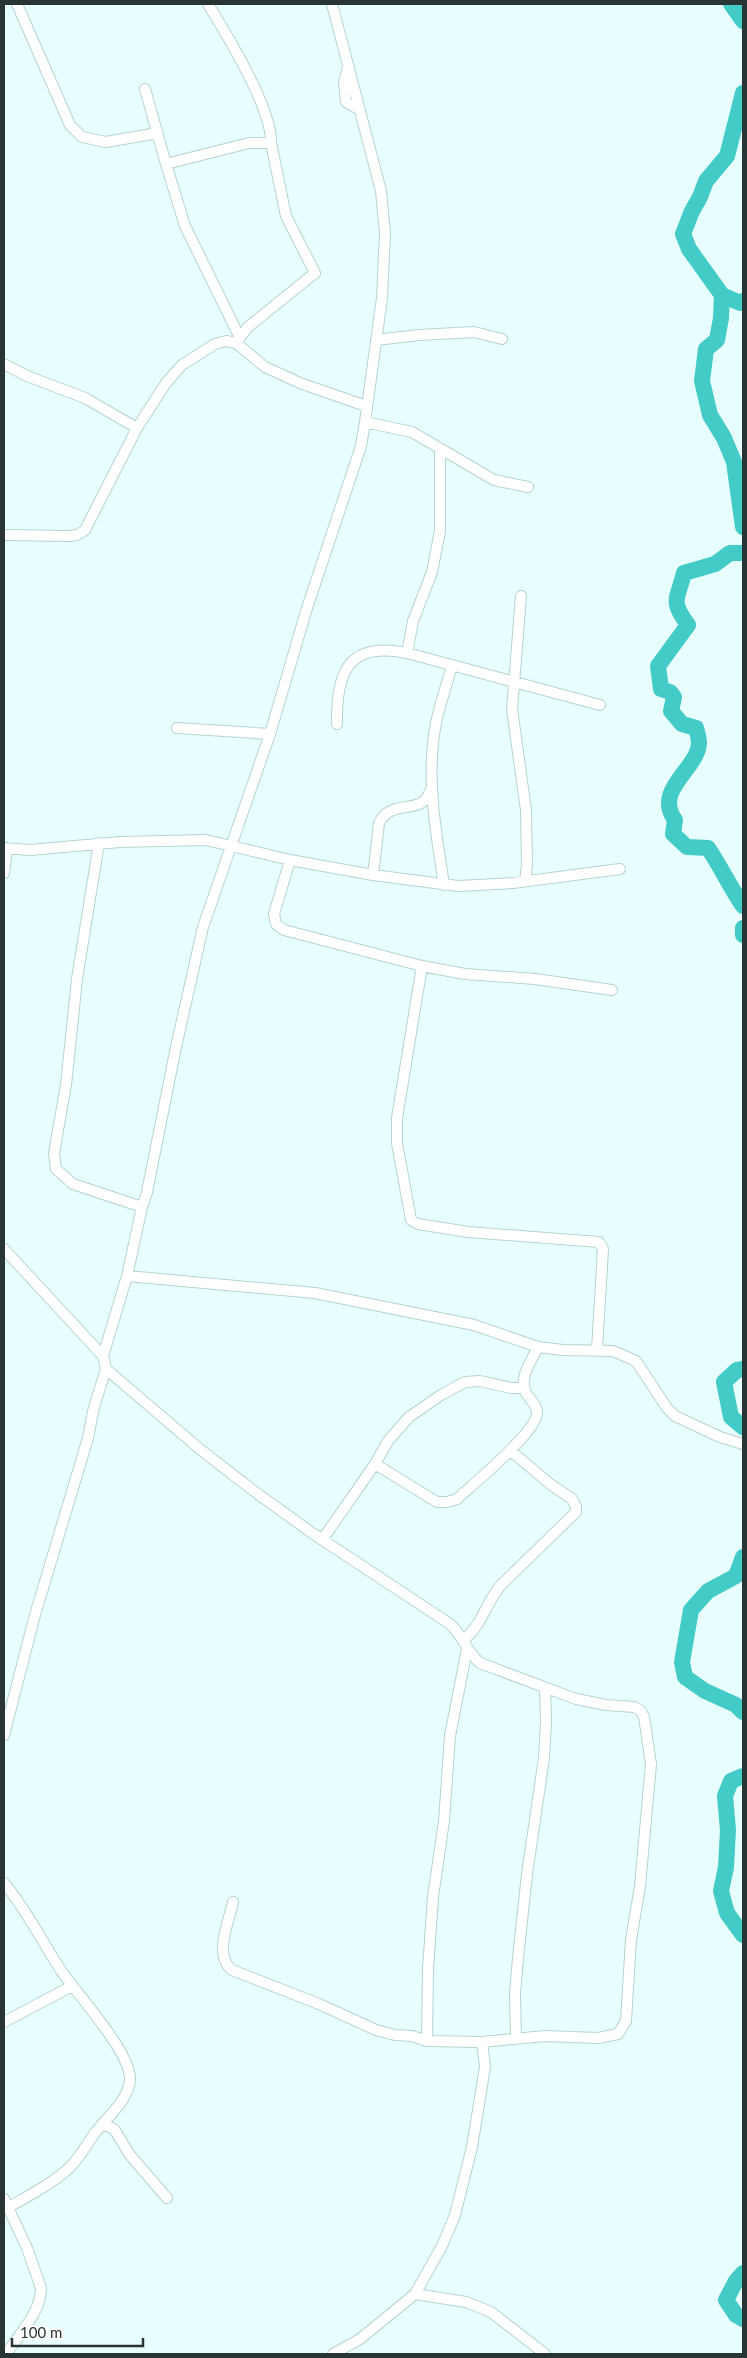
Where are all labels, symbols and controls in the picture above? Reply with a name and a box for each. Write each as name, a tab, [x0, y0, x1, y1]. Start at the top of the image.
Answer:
scale bar	[12, 2316, 144, 2348]
text: 100 m	[20, 2323, 62, 2341]

